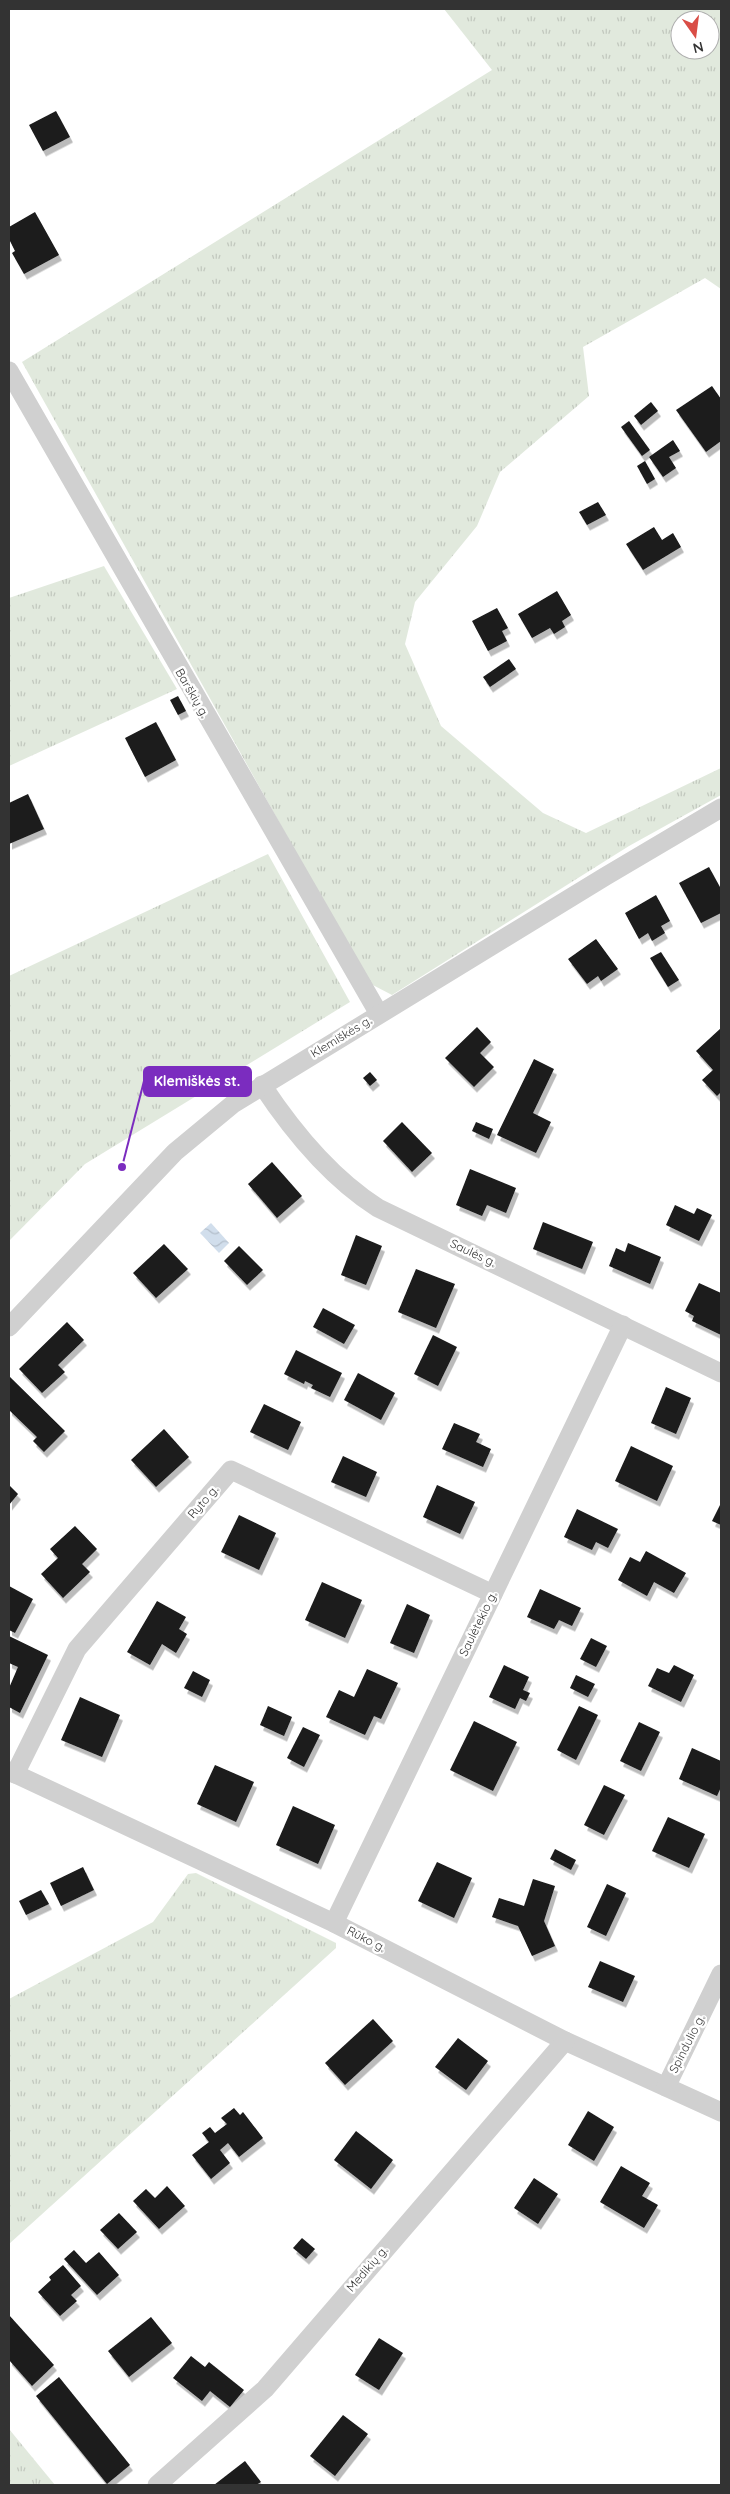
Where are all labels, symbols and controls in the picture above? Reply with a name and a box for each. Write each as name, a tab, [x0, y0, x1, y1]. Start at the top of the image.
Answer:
north arrow	[670, 10, 720, 60]
text: N	[691, 38, 705, 58]
street label: Barškių g.	[172, 666, 212, 720]
street label: Klemiškės g.	[308, 1013, 374, 1061]
callout: Klemiškės st.	[144, 1067, 251, 1096]
text: Klemiškės st.	[154, 1072, 240, 1090]
street label: Saulės g.	[448, 1235, 498, 1270]
street label: Ryto g.	[184, 1482, 221, 1521]
street label: Saulėtekio g.	[455, 1589, 500, 1659]
street label: Rūko g.	[345, 1923, 388, 1955]
street label: Spindulio g.	[665, 2012, 708, 2075]
street label: Medikių g.	[343, 2243, 390, 2294]

